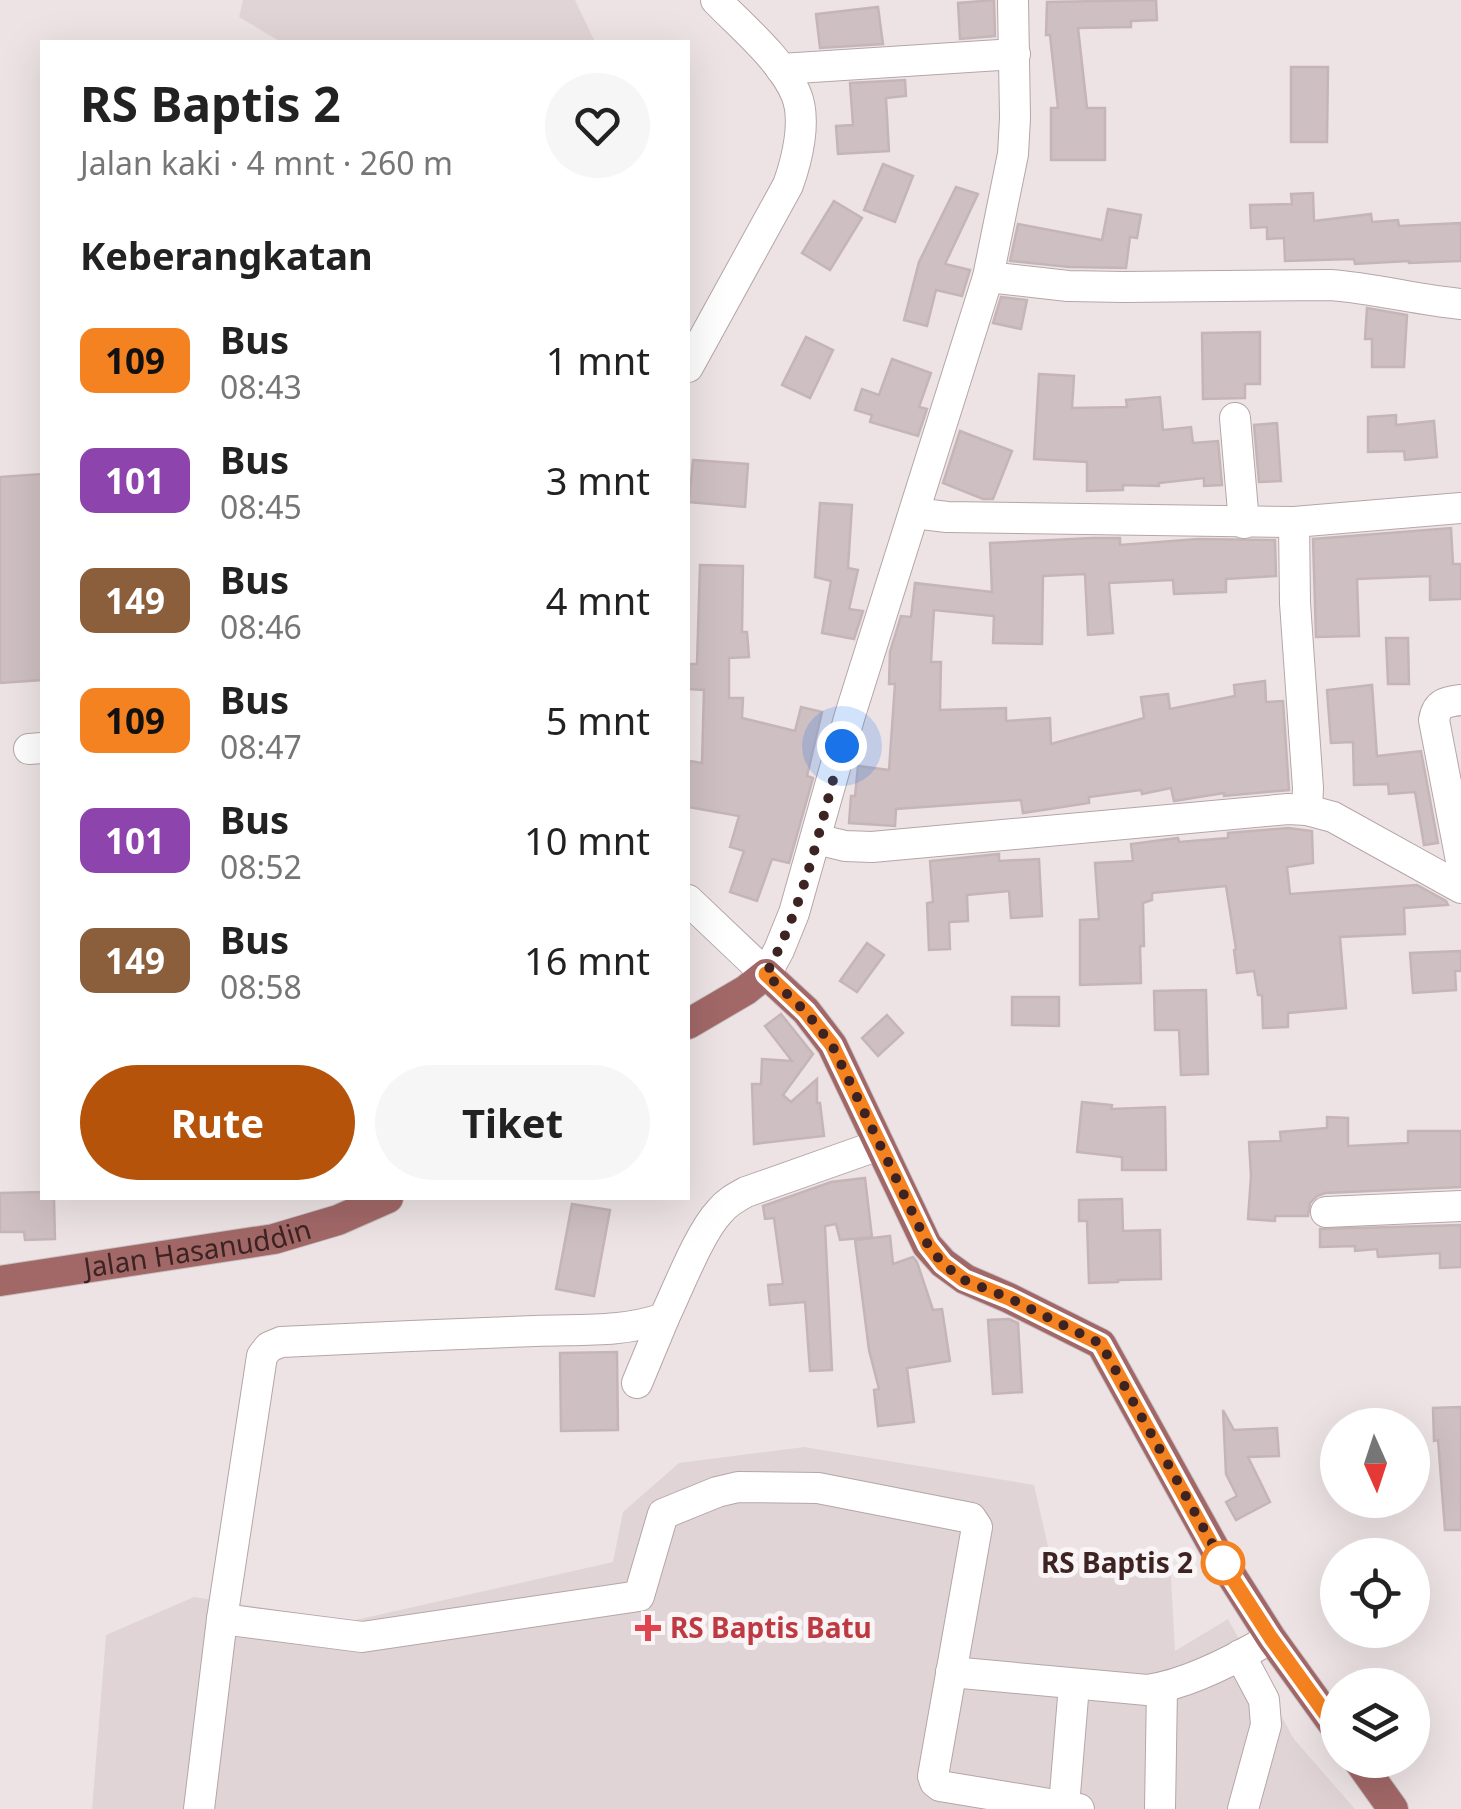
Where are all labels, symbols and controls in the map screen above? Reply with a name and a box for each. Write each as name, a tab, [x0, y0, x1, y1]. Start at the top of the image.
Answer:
text: RS Baptis 2	[80, 71, 341, 136]
button: heart	[545, 73, 650, 178]
text: Jalan kaki · 4 mnt · 260 m	[80, 141, 453, 184]
text: Keberangkatan	[80, 229, 373, 281]
text: Bus	[220, 313, 289, 365]
text: 1 mnt	[546, 334, 650, 386]
text: 109	[105, 337, 165, 384]
text: 08:43	[220, 365, 302, 408]
text: Bus	[220, 433, 289, 485]
text: 3 mnt	[546, 454, 650, 506]
text: 101	[105, 457, 165, 504]
text: 08:45	[220, 485, 302, 528]
text: Bus	[220, 553, 289, 605]
text: 4 mnt	[546, 574, 650, 626]
text: 149	[105, 577, 165, 624]
text: 08:46	[220, 605, 302, 648]
text: Bus	[220, 673, 289, 725]
text: 5 mnt	[546, 694, 650, 746]
text: 109	[105, 697, 165, 744]
your location	[817, 721, 867, 771]
text: 08:47	[220, 725, 302, 768]
text: Bus	[220, 793, 289, 845]
text: 10 mnt	[524, 814, 650, 866]
text: 101	[105, 817, 165, 864]
text: 08:52	[220, 845, 302, 888]
text: Bus	[220, 913, 289, 965]
text: 16 mnt	[524, 934, 650, 986]
text: 149	[105, 937, 165, 984]
text: 08:58	[220, 965, 302, 1008]
button: Rute	[80, 1065, 355, 1180]
button: Tiket	[375, 1065, 650, 1180]
street label: Jalan Hasanuddin	[78, 1209, 315, 1286]
north arrow	[1320, 1408, 1430, 1518]
map controls	[1320, 1408, 1430, 1778]
button: locate	[1320, 1538, 1430, 1648]
marker: RS Baptis 2	[1202, 1542, 1244, 1584]
place label: RS Baptis 2	[1041, 1543, 1193, 1581]
place label: RS Baptis Batu	[670, 1608, 872, 1646]
marker: RS Baptis Batu	[635, 1615, 661, 1641]
button: layers	[1320, 1668, 1430, 1778]

